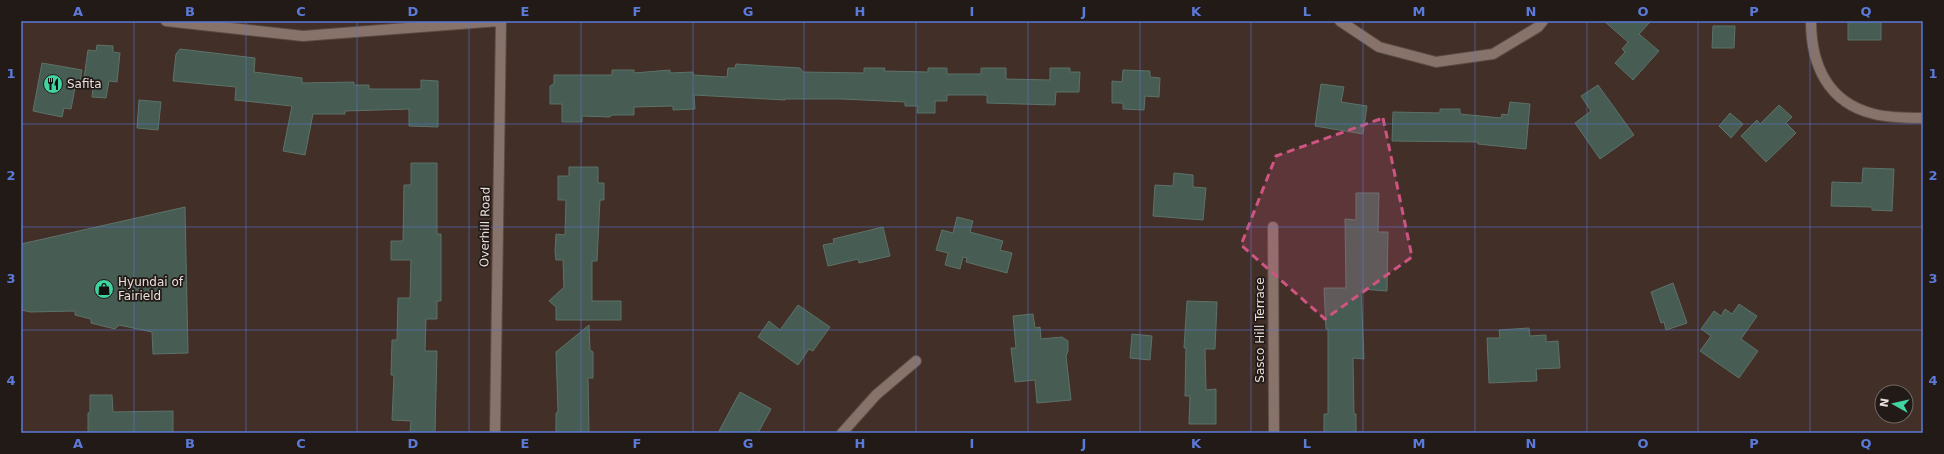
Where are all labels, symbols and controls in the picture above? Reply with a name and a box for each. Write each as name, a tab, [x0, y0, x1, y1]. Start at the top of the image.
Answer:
text: A	[73, 4, 83, 19]
text: B	[185, 4, 195, 19]
text: C	[296, 4, 306, 19]
text: D	[408, 4, 419, 19]
text: E	[521, 4, 529, 19]
text: F	[633, 4, 641, 19]
text: G	[743, 4, 753, 19]
text: H	[855, 4, 865, 19]
text: I	[970, 4, 974, 19]
text: J	[1081, 4, 1086, 19]
text: K	[1191, 4, 1202, 19]
text: L	[1303, 4, 1311, 19]
text: M	[1413, 4, 1425, 19]
text: N	[1526, 4, 1536, 19]
text: O	[1637, 4, 1649, 19]
text: P	[1749, 4, 1759, 19]
text: Q	[1860, 4, 1872, 19]
text: 1	[6, 66, 16, 81]
text: 1	[1928, 66, 1938, 81]
restaurant icon: Safita	[42, 73, 64, 95]
place label: Safita	[67, 77, 102, 91]
text: 2	[6, 168, 16, 183]
text: 2	[1928, 168, 1938, 183]
street label: Overhill Road	[477, 187, 493, 267]
text: 3	[6, 271, 16, 286]
text: 3	[1928, 271, 1938, 286]
place label: Hyundai of Fairield	[118, 275, 184, 303]
street label: Sasco Hill Terrace	[1253, 277, 1267, 383]
shop icon: Hyundai of Fairield	[93, 278, 115, 300]
text: 4	[6, 373, 16, 388]
text: 4	[1928, 373, 1938, 388]
north arrow	[1874, 384, 1914, 424]
text: N	[1878, 397, 1892, 408]
text: A	[73, 436, 83, 451]
text: B	[185, 436, 195, 451]
text: C	[296, 436, 306, 451]
text: D	[408, 436, 419, 451]
text: E	[521, 436, 529, 451]
text: F	[633, 436, 641, 451]
text: G	[743, 436, 753, 451]
text: H	[855, 436, 865, 451]
text: I	[970, 436, 974, 451]
text: J	[1081, 436, 1086, 451]
text: K	[1191, 436, 1202, 451]
text: L	[1303, 436, 1311, 451]
text: M	[1413, 436, 1425, 451]
text: N	[1526, 436, 1536, 451]
text: O	[1637, 436, 1649, 451]
text: P	[1749, 436, 1759, 451]
text: Q	[1860, 436, 1872, 451]

